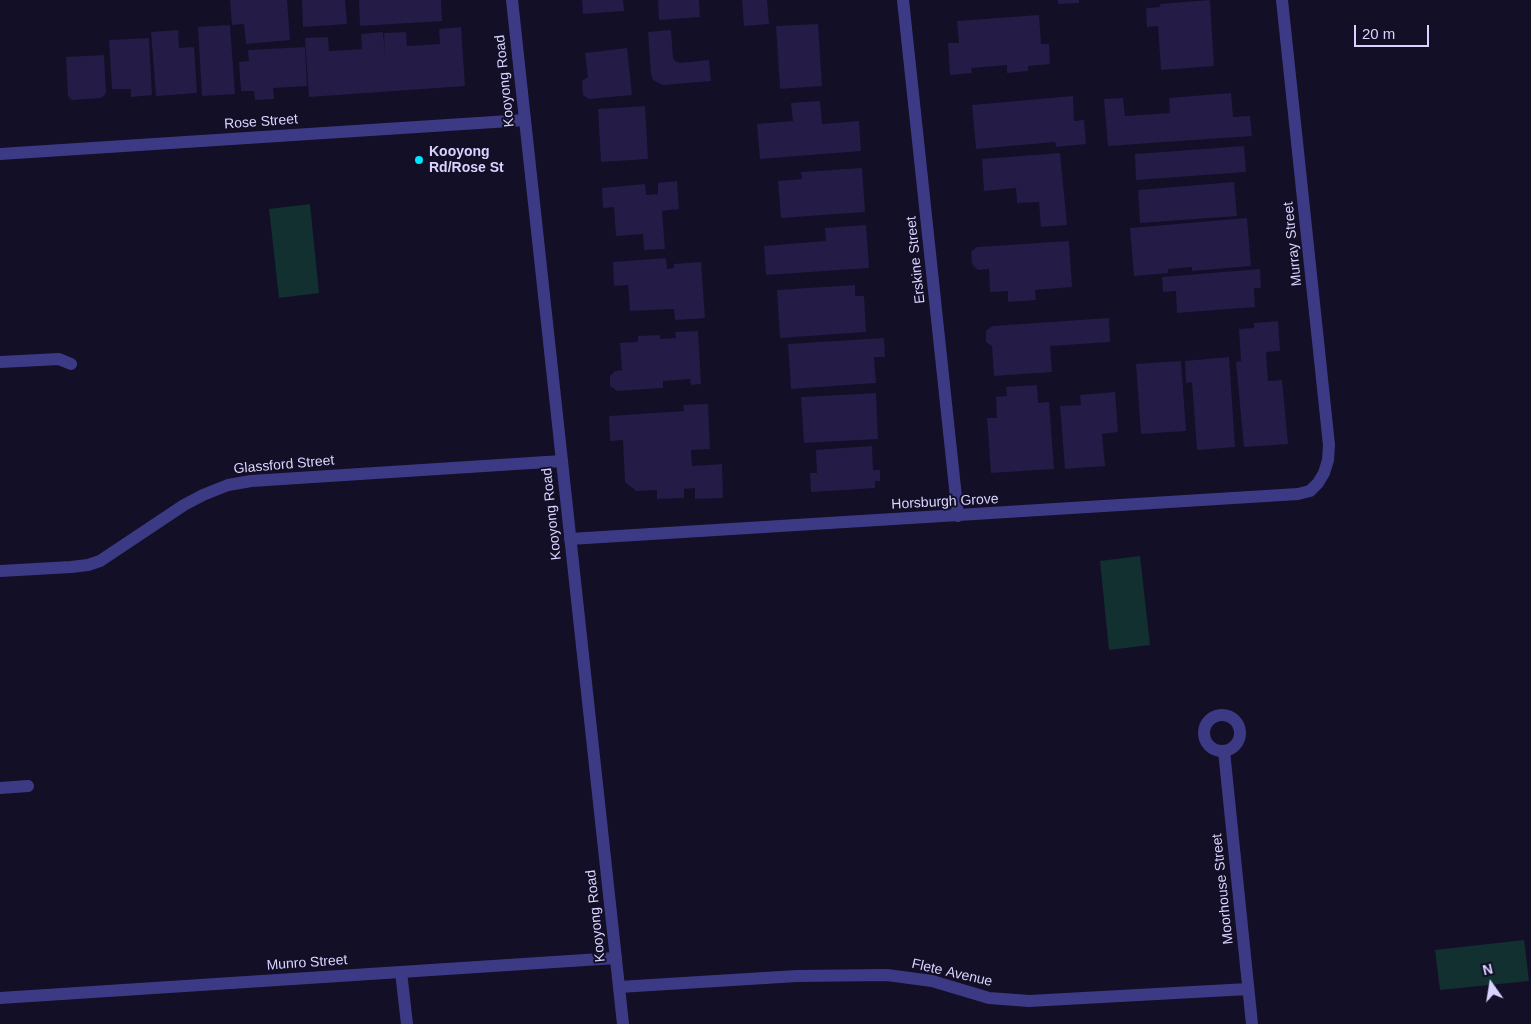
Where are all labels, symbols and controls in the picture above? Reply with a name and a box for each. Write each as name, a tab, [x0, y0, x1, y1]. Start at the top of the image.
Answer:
scale bar	[1356, 15, 1431, 47]
text: 20 m	[1362, 25, 1395, 42]
street label: Kooyong Road	[492, 34, 518, 128]
street label: Rose Street	[224, 111, 298, 133]
place label: Kooyong Rd/Rose St	[429, 144, 504, 176]
marker: Kooyong Rd/Rose St	[413, 154, 425, 166]
street label: Murray Street	[1280, 201, 1306, 287]
street label: Erskine Street	[903, 215, 929, 305]
street label: Glassford Street	[233, 452, 335, 478]
street label: Kooyong Road	[539, 467, 565, 561]
street label: Horsburgh Grove	[891, 491, 999, 513]
street label: Moorhouse Street	[1209, 833, 1237, 945]
street label: Kooyong Road	[583, 869, 609, 963]
street label: Munro Street	[266, 952, 348, 974]
street label: Flete Avenue	[910, 956, 994, 990]
north arrow	[1466, 959, 1516, 1009]
text: N	[1481, 960, 1494, 978]

